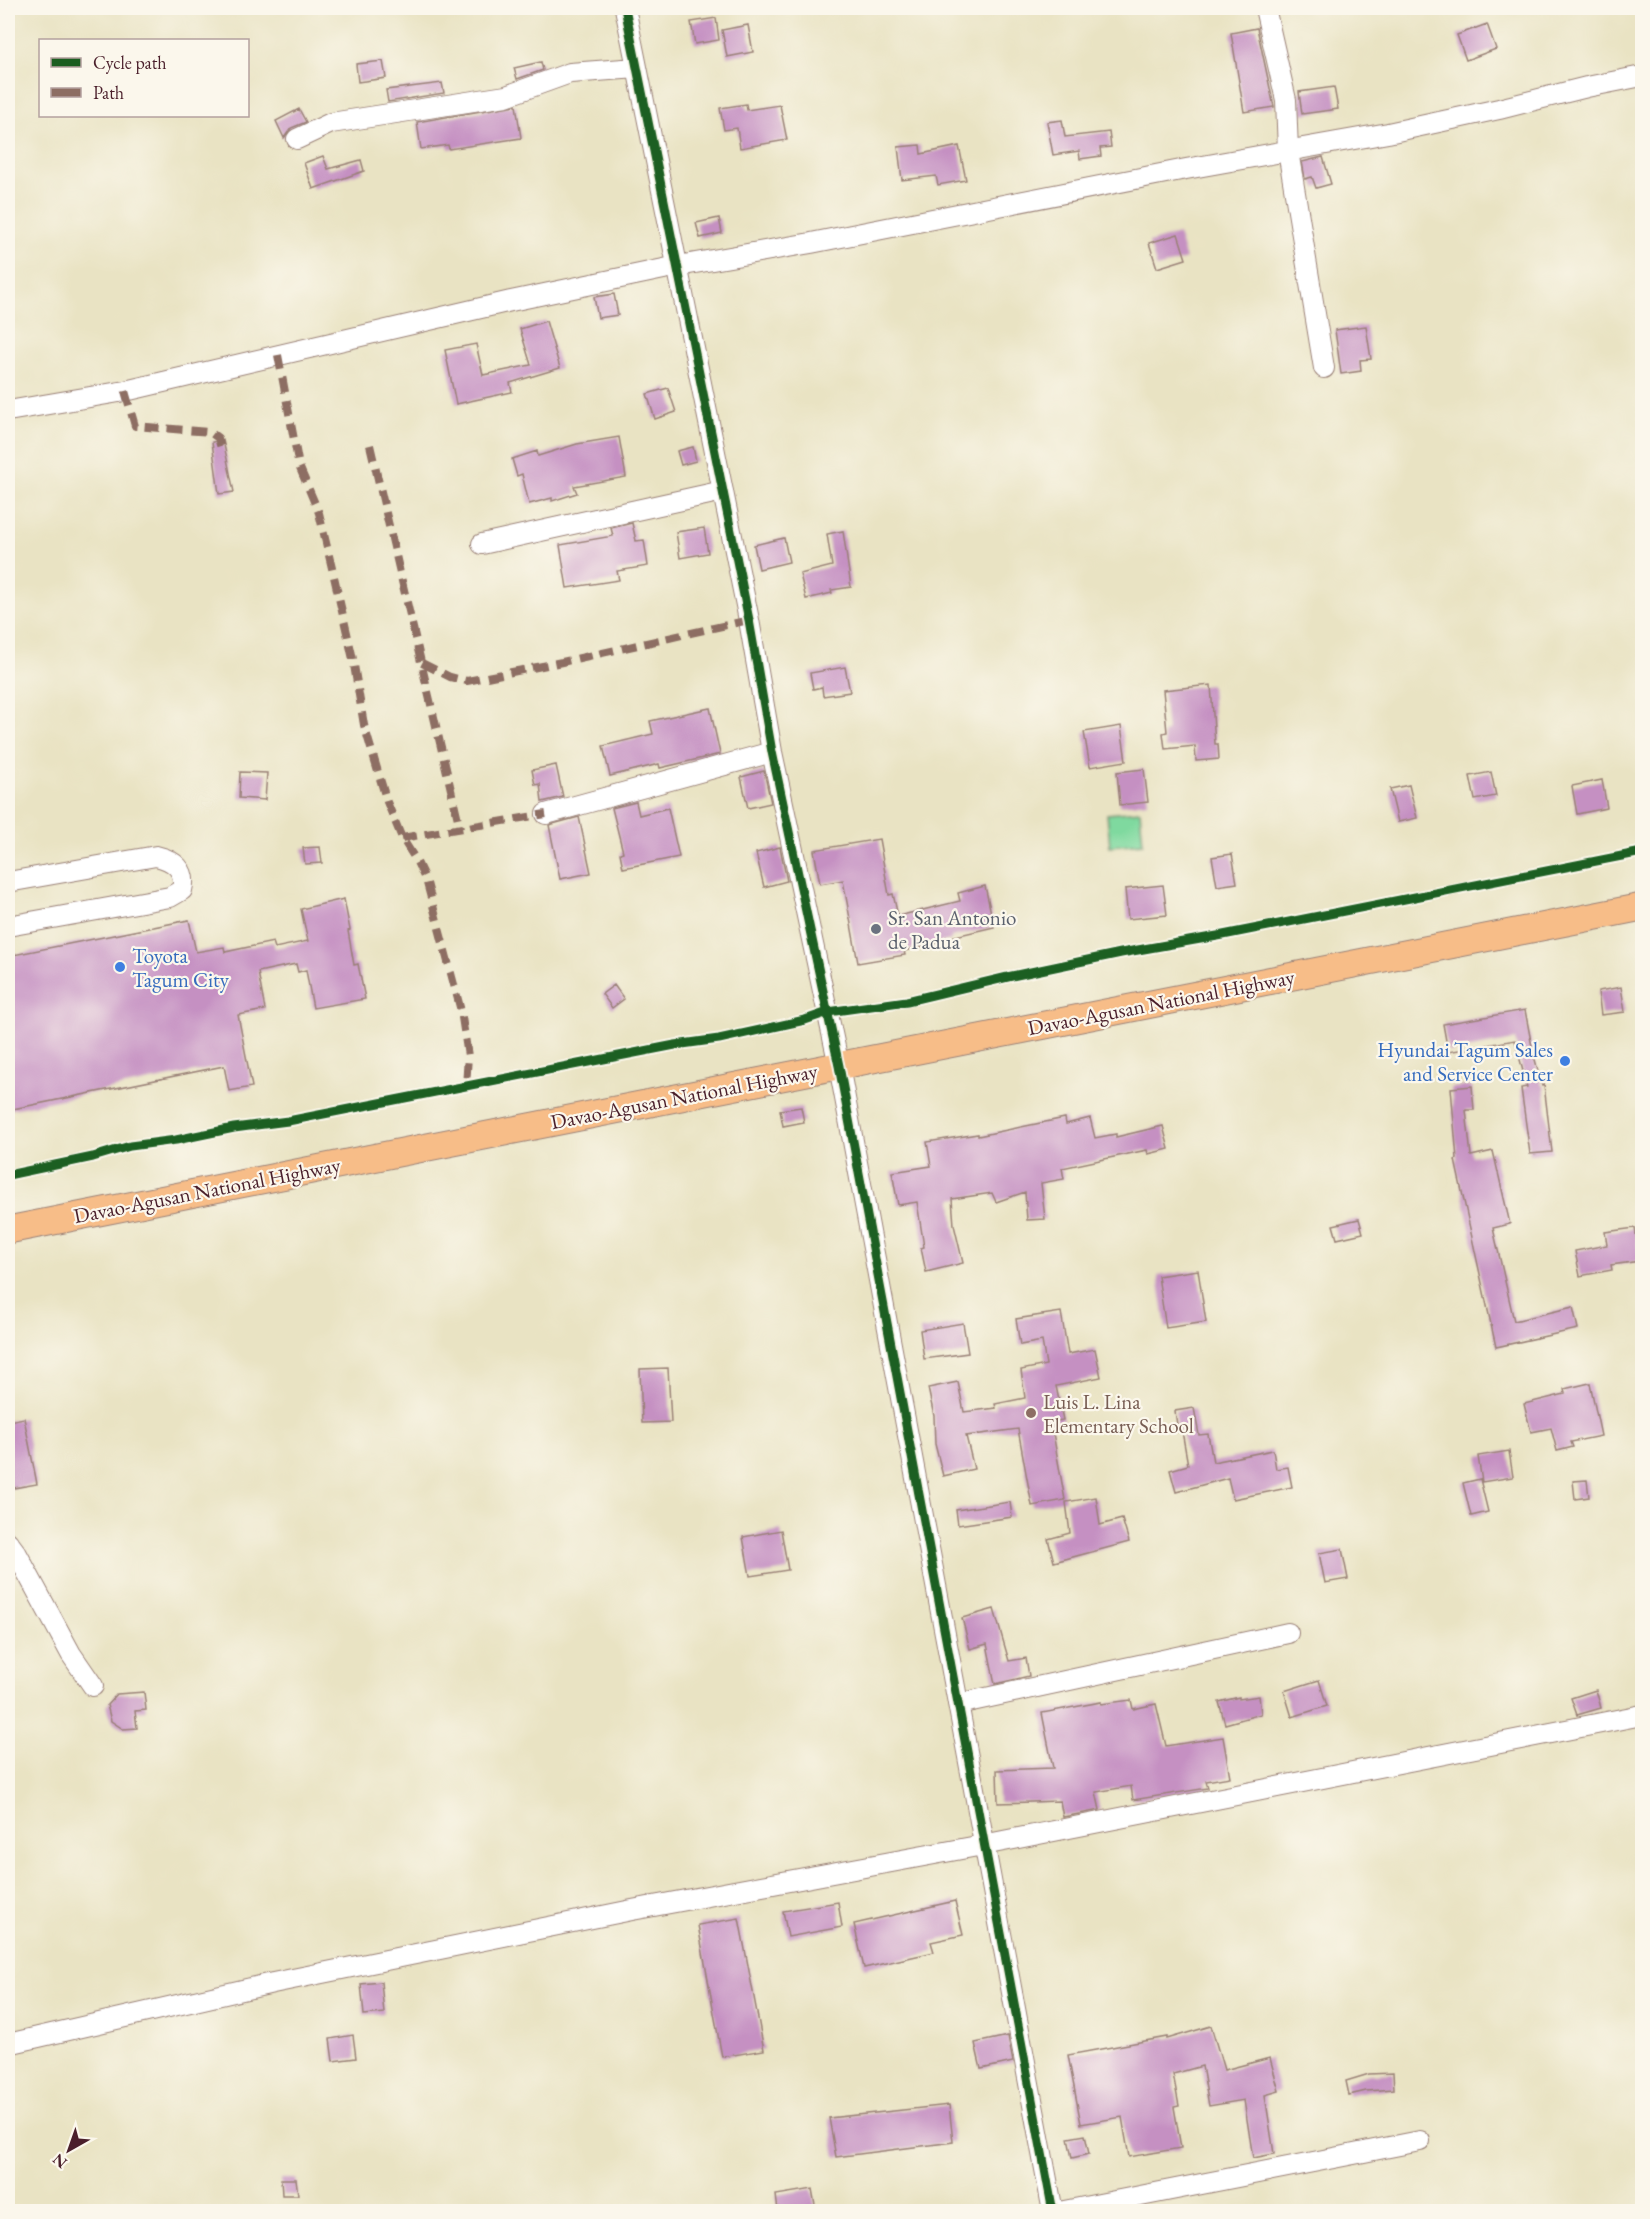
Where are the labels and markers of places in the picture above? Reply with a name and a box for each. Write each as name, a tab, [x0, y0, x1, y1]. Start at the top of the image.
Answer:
place label: Sr. San Antonio de Padua	[888, 904, 1016, 955]
marker: Sr. San Antonio de Padua	[869, 922, 883, 936]
place label: Toyota Tagum City	[132, 942, 230, 993]
marker: Toyota Tagum City	[113, 960, 127, 974]
place label: Hyundai Tagum Sales and Service Center	[1377, 1036, 1553, 1087]
marker: Hyundai Tagum Sales and Service Center	[1558, 1054, 1572, 1068]
place label: Luis L. Lina Elementary School	[1043, 1388, 1194, 1439]
marker: Luis L. Lina Elementary School	[1024, 1406, 1038, 1420]

